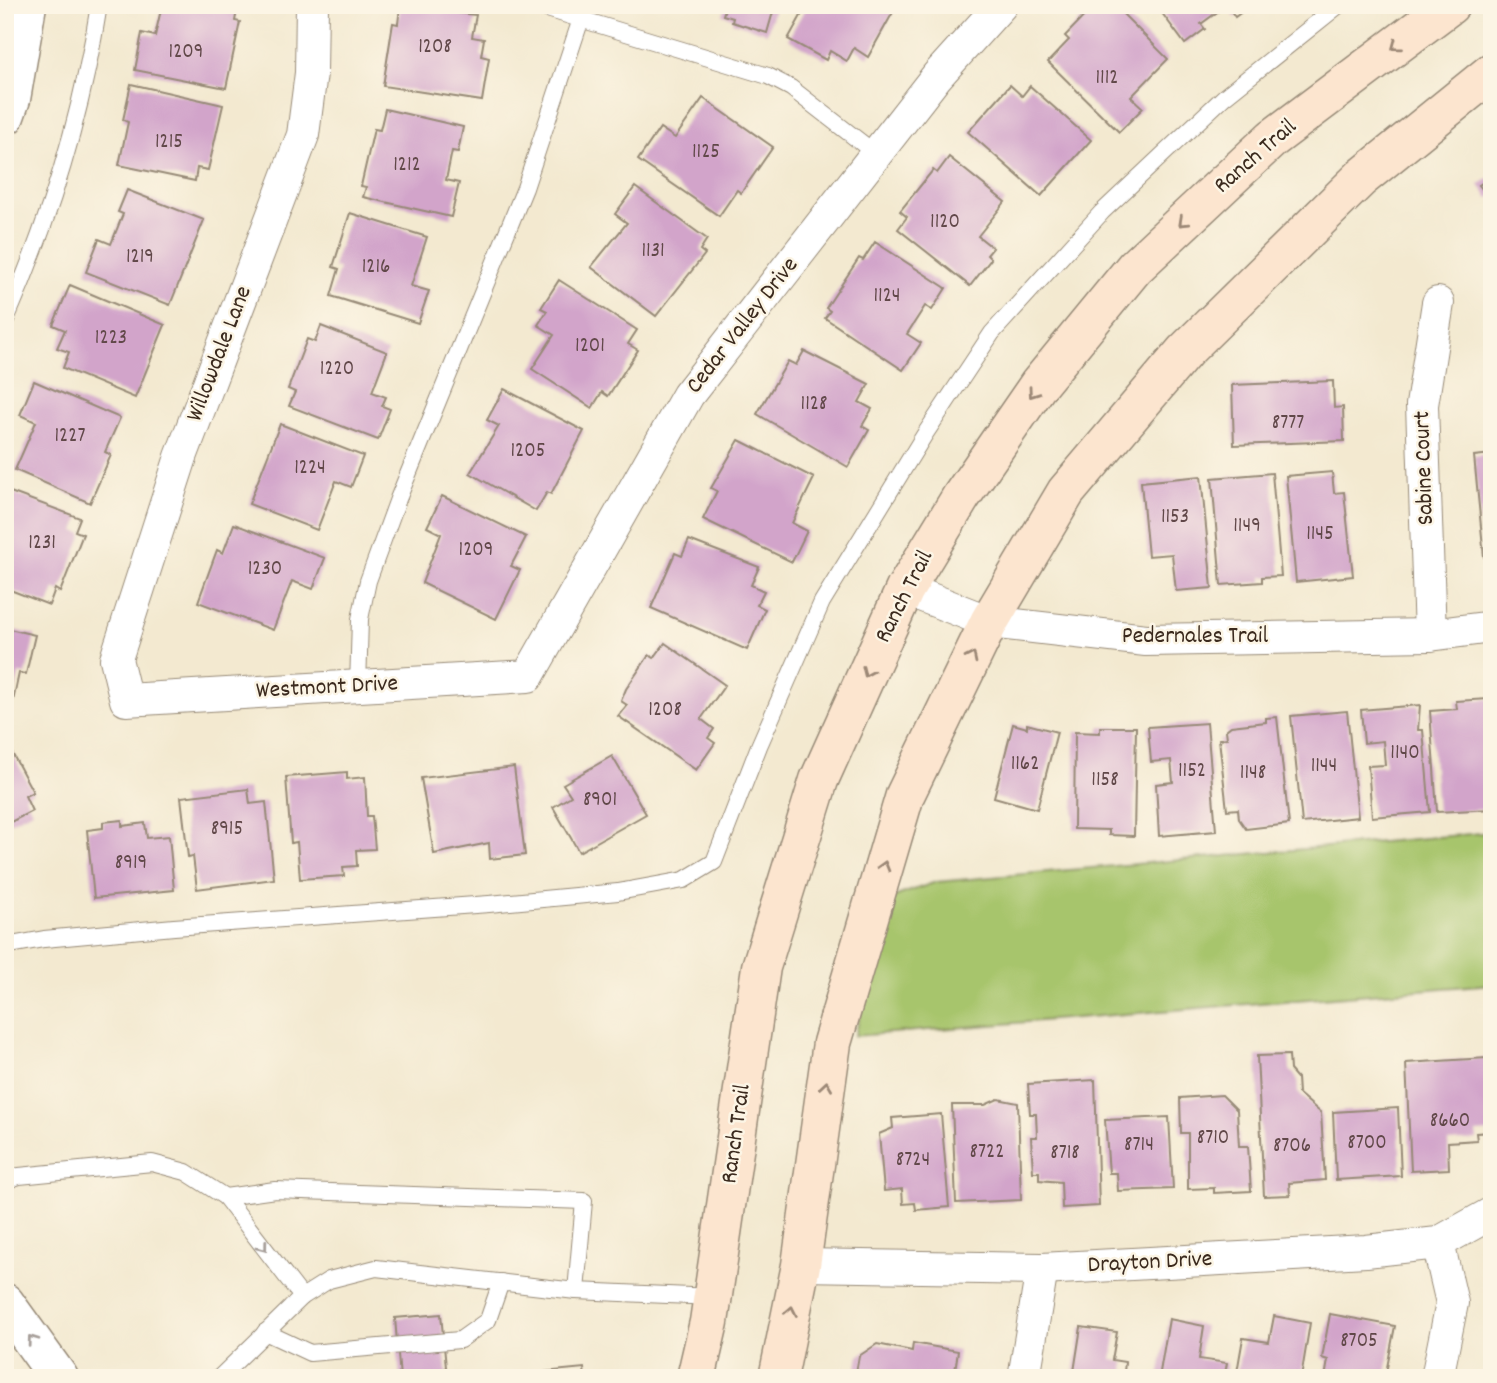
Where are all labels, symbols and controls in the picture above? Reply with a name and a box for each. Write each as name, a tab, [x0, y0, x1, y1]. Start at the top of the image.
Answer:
house number: 1208	[418, 33, 452, 63]
house number: 1209	[169, 38, 203, 68]
one-way arrow	[1391, 38, 1403, 51]
house number: 1112	[1096, 64, 1118, 94]
street label: Ranch Trail	[1207, 111, 1305, 203]
house number: 1215	[155, 128, 183, 158]
house number: 1125	[692, 138, 720, 168]
house number: 1212	[393, 151, 421, 181]
house number: 1120	[930, 208, 960, 238]
one-way arrow	[1178, 214, 1191, 227]
house number: 1131	[641, 237, 665, 267]
house number: 1219	[126, 243, 154, 273]
street label: Cedar Valley Drive	[679, 250, 807, 402]
house number: 1216	[362, 253, 390, 283]
street label: Willowdale Lane	[179, 281, 261, 427]
house number: 1124	[873, 282, 901, 312]
house number: 1223	[95, 324, 127, 354]
house number: 1201	[575, 332, 605, 362]
house number: 1220	[320, 355, 354, 385]
one-way arrow	[1029, 385, 1041, 398]
house number: 1128	[801, 390, 827, 420]
house number: 8777	[1272, 409, 1304, 439]
street label: Sabine Court	[1406, 410, 1444, 526]
house number: 1227	[55, 422, 86, 452]
house number: 1205	[511, 437, 545, 467]
house number: 1224	[294, 454, 326, 484]
house number: 1153	[1161, 503, 1189, 533]
house number: 1149	[1233, 512, 1261, 542]
house number: 1145	[1306, 520, 1334, 550]
house number: 1231	[28, 529, 56, 559]
house number: 1209	[459, 536, 493, 566]
street label: Ranch Trail	[867, 544, 943, 649]
house number: 1230	[248, 555, 282, 585]
street label: Pedernales Trail	[1122, 620, 1268, 654]
one-way arrow	[963, 652, 977, 664]
one-way arrow	[861, 665, 875, 677]
street label: Westmont Drive	[255, 667, 399, 709]
house number: 1208	[648, 696, 682, 726]
house number: 1140	[1390, 739, 1420, 769]
house number: 1162	[1011, 750, 1039, 780]
house number: 1144	[1311, 752, 1337, 782]
house number: 1152	[1178, 757, 1206, 787]
house number: 1148	[1240, 759, 1266, 789]
house number: 1158	[1091, 766, 1119, 796]
house number: 8901	[583, 786, 617, 816]
house number: 8915	[211, 815, 243, 845]
house number: 8919	[115, 849, 147, 879]
one-way arrow	[875, 861, 890, 873]
one-way arrow	[818, 1080, 833, 1092]
street label: Ranch Trail	[713, 1082, 761, 1186]
house number: 8660	[1430, 1107, 1470, 1137]
house number: 8710	[1197, 1124, 1229, 1154]
house number: 8700	[1347, 1129, 1387, 1159]
house number: 8714	[1124, 1131, 1154, 1161]
house number: 8706	[1273, 1132, 1311, 1162]
house number: 8722	[970, 1138, 1004, 1168]
house number: 8718	[1050, 1139, 1080, 1169]
house number: 8724	[896, 1146, 930, 1176]
one-way arrow	[255, 1239, 268, 1252]
street label: Drayton Drive	[1087, 1243, 1213, 1283]
one-way arrow	[783, 1305, 798, 1317]
house number: 8705	[1340, 1327, 1378, 1357]
one-way arrow	[28, 1335, 41, 1348]

